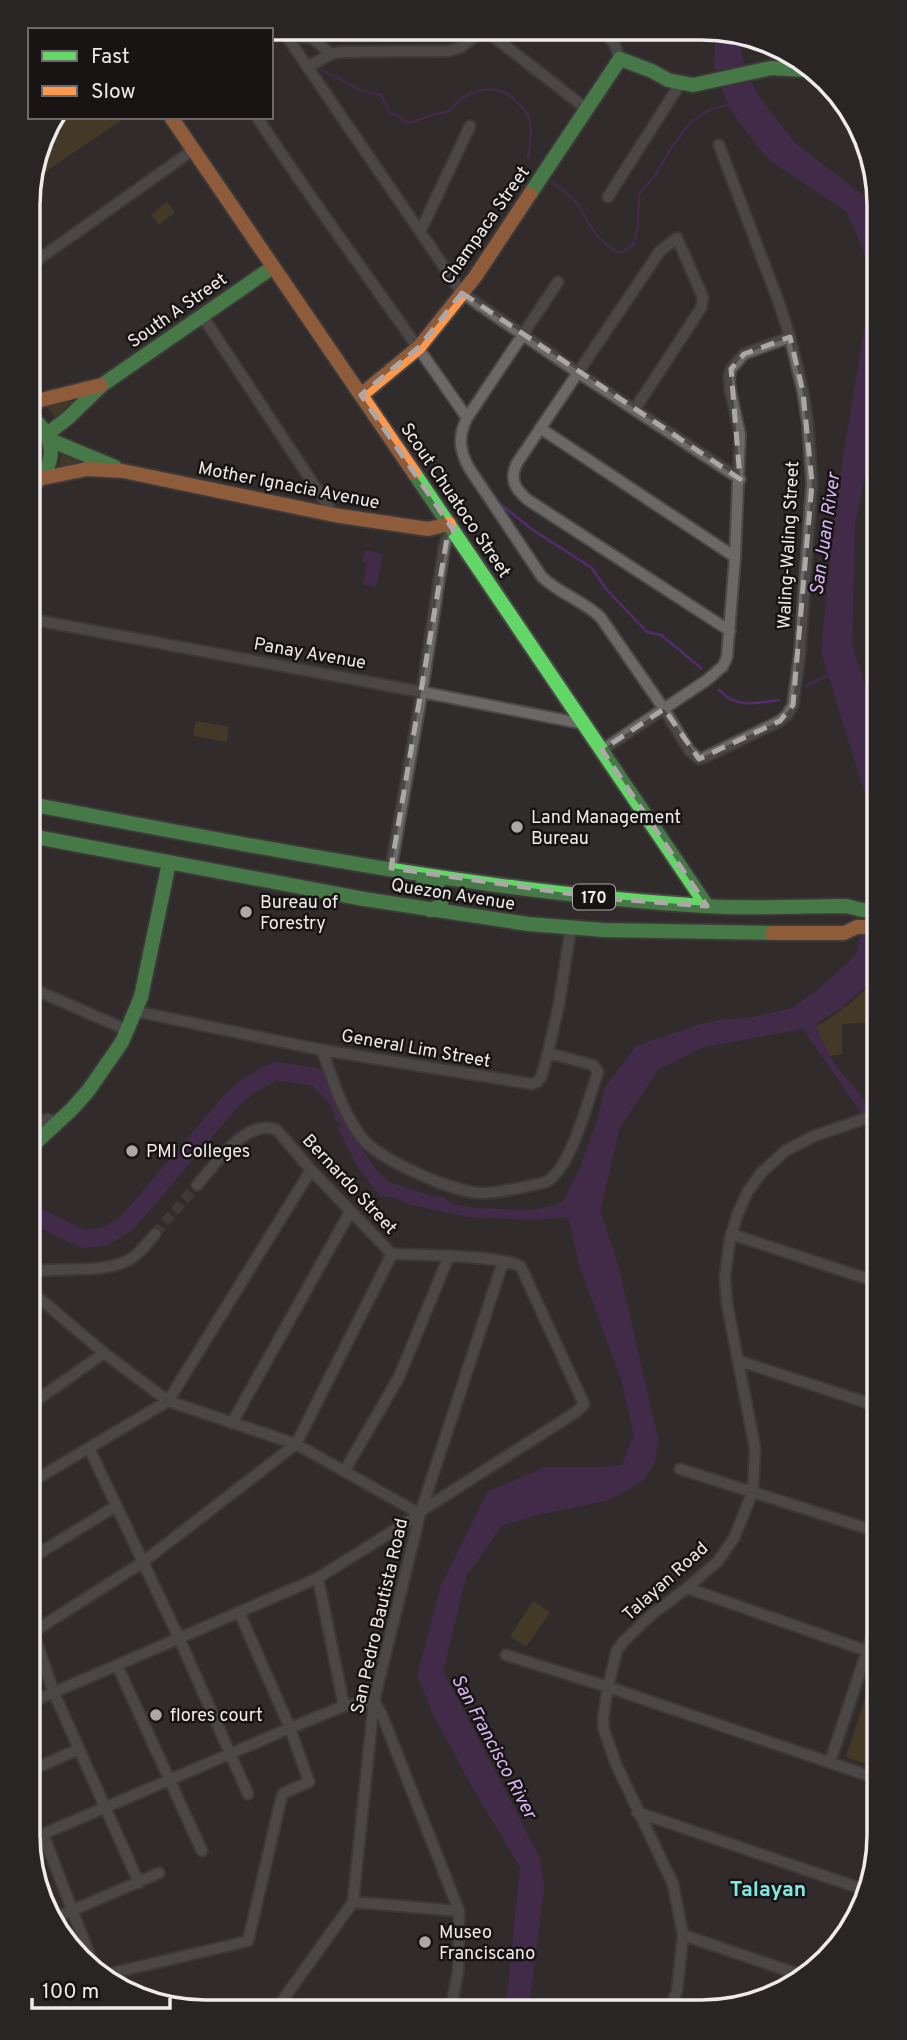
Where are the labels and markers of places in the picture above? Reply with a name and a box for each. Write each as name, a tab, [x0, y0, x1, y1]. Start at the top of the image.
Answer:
place label: Land Management Bureau	[531, 807, 681, 851]
marker: Land Management Bureau	[509, 819, 525, 835]
place label: Bureau of Forestry	[260, 892, 338, 936]
marker: Bureau of Forestry	[238, 904, 254, 920]
place label: PMI Colleges	[146, 1141, 250, 1164]
marker: PMI Colleges	[124, 1143, 140, 1159]
place label: flores court	[170, 1705, 263, 1728]
marker: flores court	[148, 1707, 164, 1723]
place label: Museo Franciscano	[439, 1922, 535, 1966]
marker: Museo Franciscano	[417, 1934, 433, 1950]

